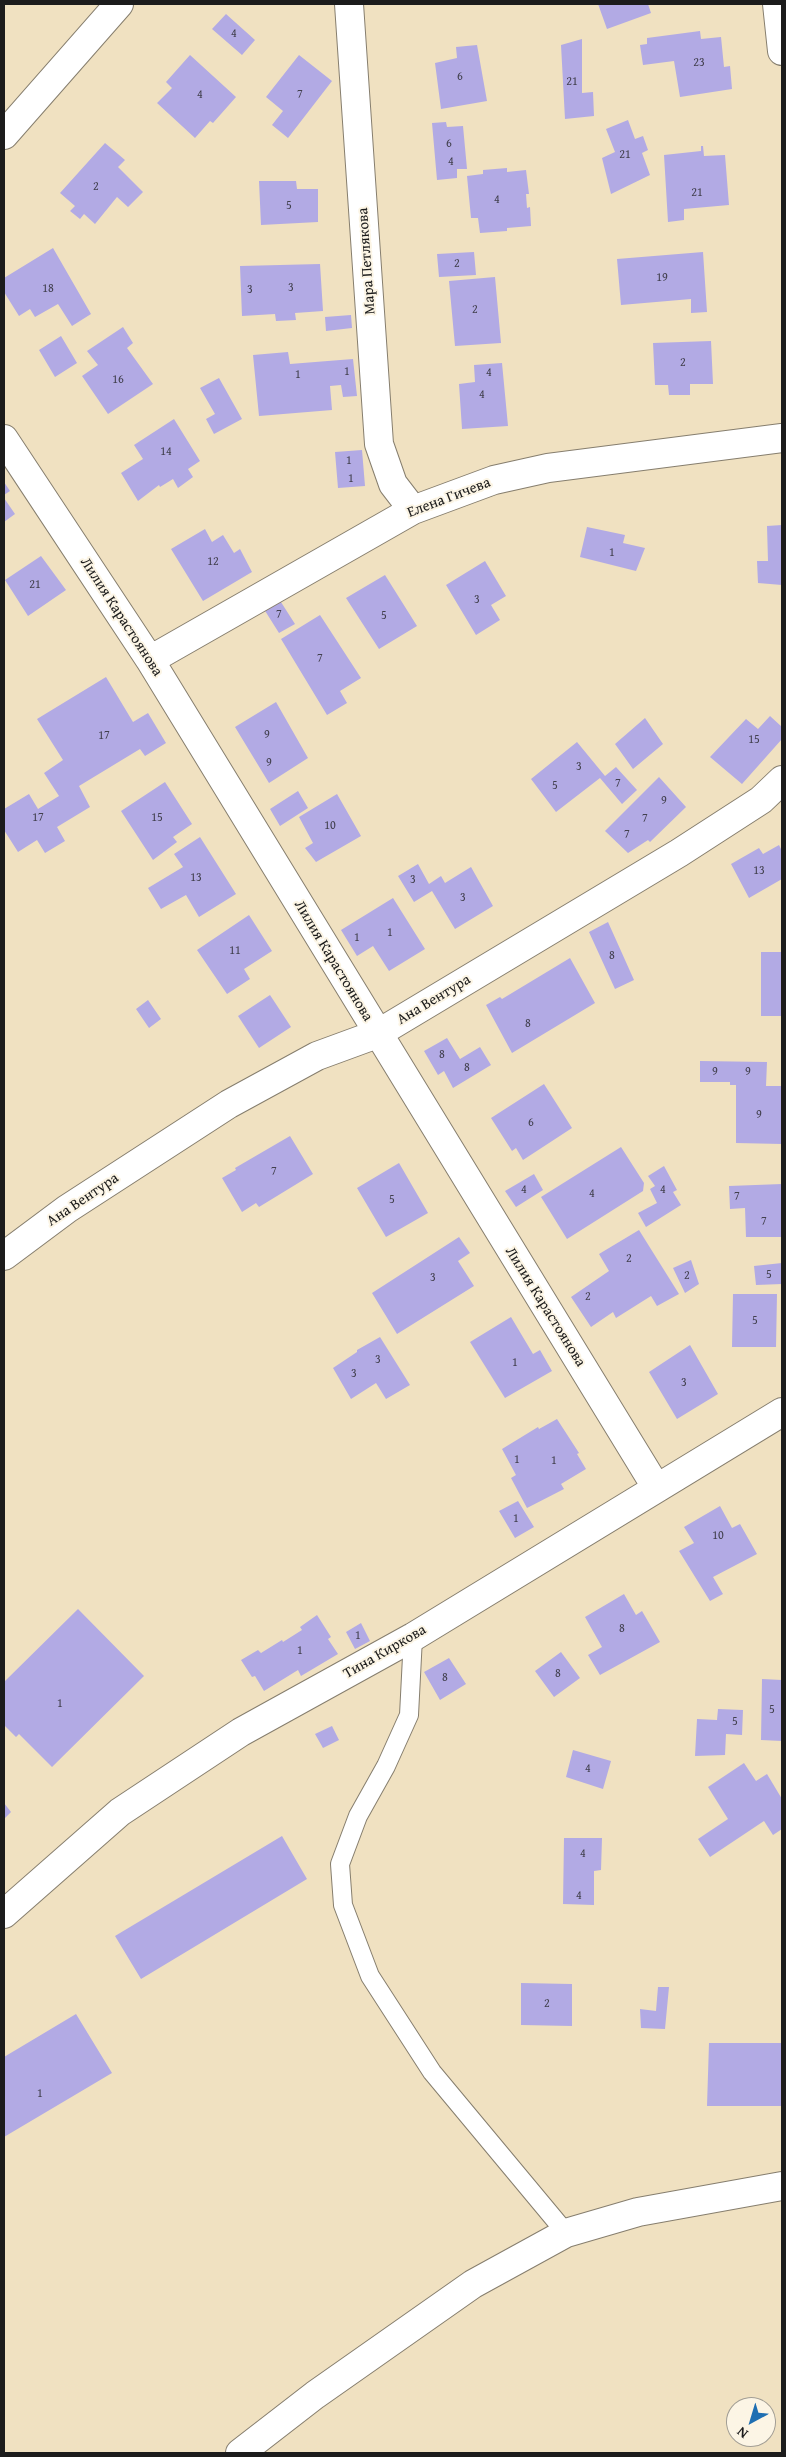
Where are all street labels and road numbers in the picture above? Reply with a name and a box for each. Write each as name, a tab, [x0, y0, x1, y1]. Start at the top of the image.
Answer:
street label: Мара Петлякова	[354, 207, 380, 315]
street label: Елена Гичева	[405, 474, 493, 522]
street label: Лилия Карастоянова	[76, 554, 166, 680]
street label: Лилия Карастоянова	[290, 897, 376, 1025]
street label: Ана Вентура	[394, 971, 474, 1029]
street label: Ана Вентура	[44, 1169, 122, 1231]
street label: Лилия Карастоянова	[501, 1244, 589, 1370]
street label: Тина Киркова	[340, 1621, 430, 1683]

